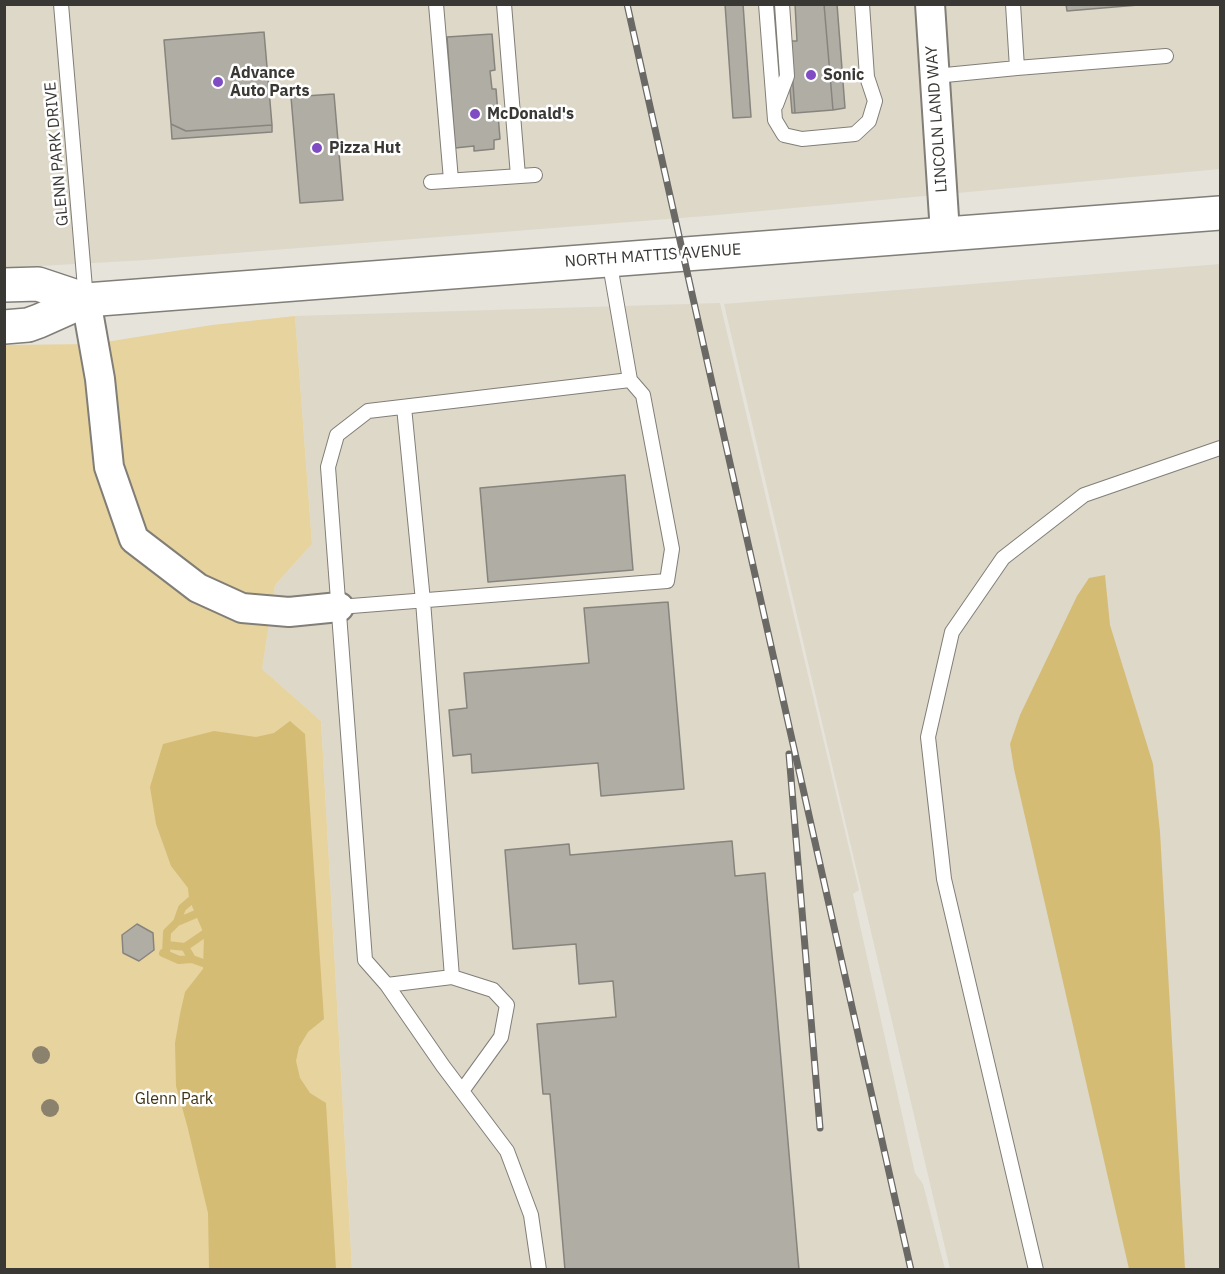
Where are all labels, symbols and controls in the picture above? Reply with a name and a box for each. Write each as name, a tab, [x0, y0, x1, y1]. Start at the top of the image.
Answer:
street label: LINCOLN LAND WAY	[922, 45, 952, 193]
place label: Advance Auto Parts	[230, 63, 309, 101]
place label: Sonic	[823, 65, 864, 85]
marker: Sonic	[804, 68, 818, 82]
marker: Advance Auto Parts	[211, 75, 225, 89]
street label: GLENN PARK DRIVE	[41, 81, 73, 227]
place label: McDonald's	[487, 104, 574, 124]
marker: McDonald's	[468, 107, 482, 121]
place label: Pizza Hut	[329, 138, 401, 158]
marker: Pizza Hut	[310, 141, 324, 155]
street label: NORTH MATTIS AVENUE	[564, 240, 742, 272]
park label: Glenn Park	[135, 1089, 213, 1109]

